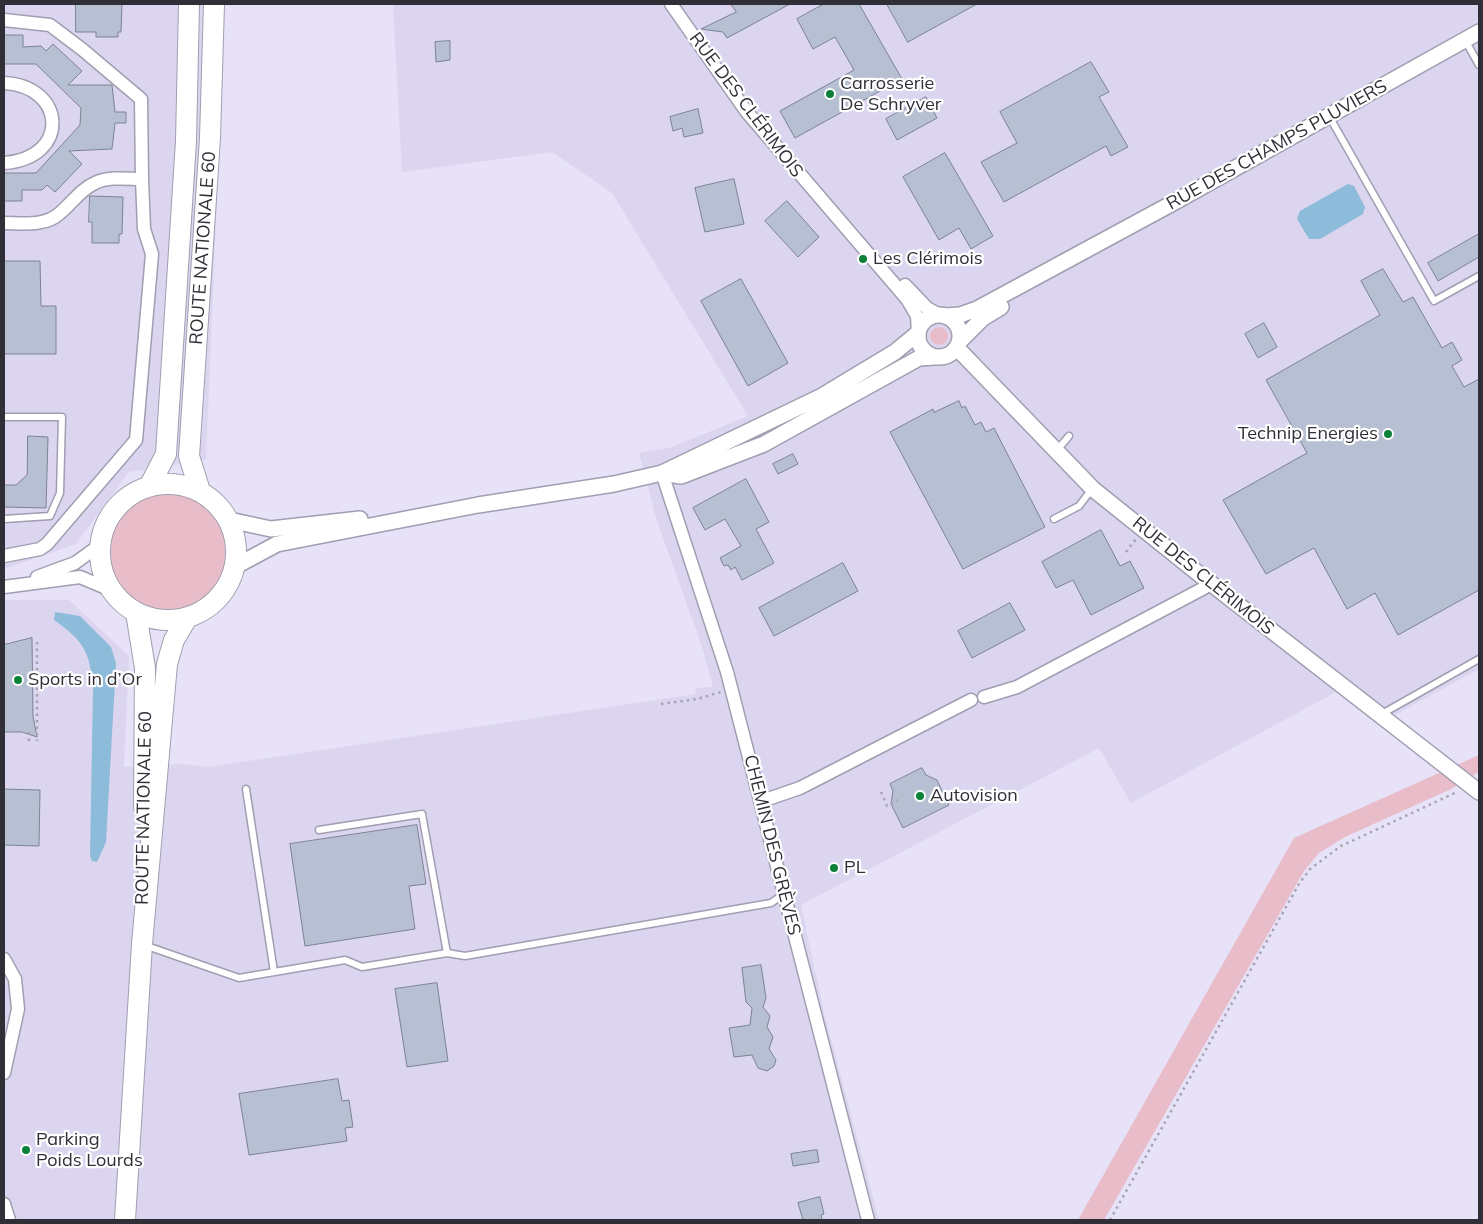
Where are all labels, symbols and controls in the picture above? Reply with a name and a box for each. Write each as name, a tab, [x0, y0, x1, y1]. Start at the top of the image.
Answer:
street label: RUE DES CLÉRIMOIS	[685, 28, 807, 182]
place label: Carrosserie De Schryver	[840, 73, 941, 116]
street label: RUE DES CHAMPS PLUVIERS	[1163, 75, 1391, 215]
marker: Carrosserie De Schryver	[824, 88, 836, 100]
street label: ROUTE NATIONALE 60	[185, 151, 221, 345]
place label: Les Clérimois	[873, 248, 983, 270]
marker: Les Clérimois	[857, 253, 869, 265]
place label: Technip Energies	[1238, 423, 1378, 445]
marker: Technip Energies	[1382, 428, 1394, 440]
street label: RUE DES CLÉRIMOIS	[1128, 512, 1278, 640]
place label: Sports in d’Or	[28, 669, 142, 691]
marker: Sports in d’Or	[12, 674, 24, 686]
street label: ROUTE NATIONALE 60	[132, 711, 156, 905]
street label: CHEMIN DES GRÈVES	[739, 753, 805, 937]
place label: Autovision	[930, 785, 1018, 807]
marker: Autovision	[914, 790, 926, 802]
place label: PL	[844, 857, 866, 879]
marker: PL	[828, 862, 840, 874]
place label: Parking Poids Lourds	[36, 1129, 143, 1172]
marker: Parking Poids Lourds	[20, 1144, 32, 1156]

